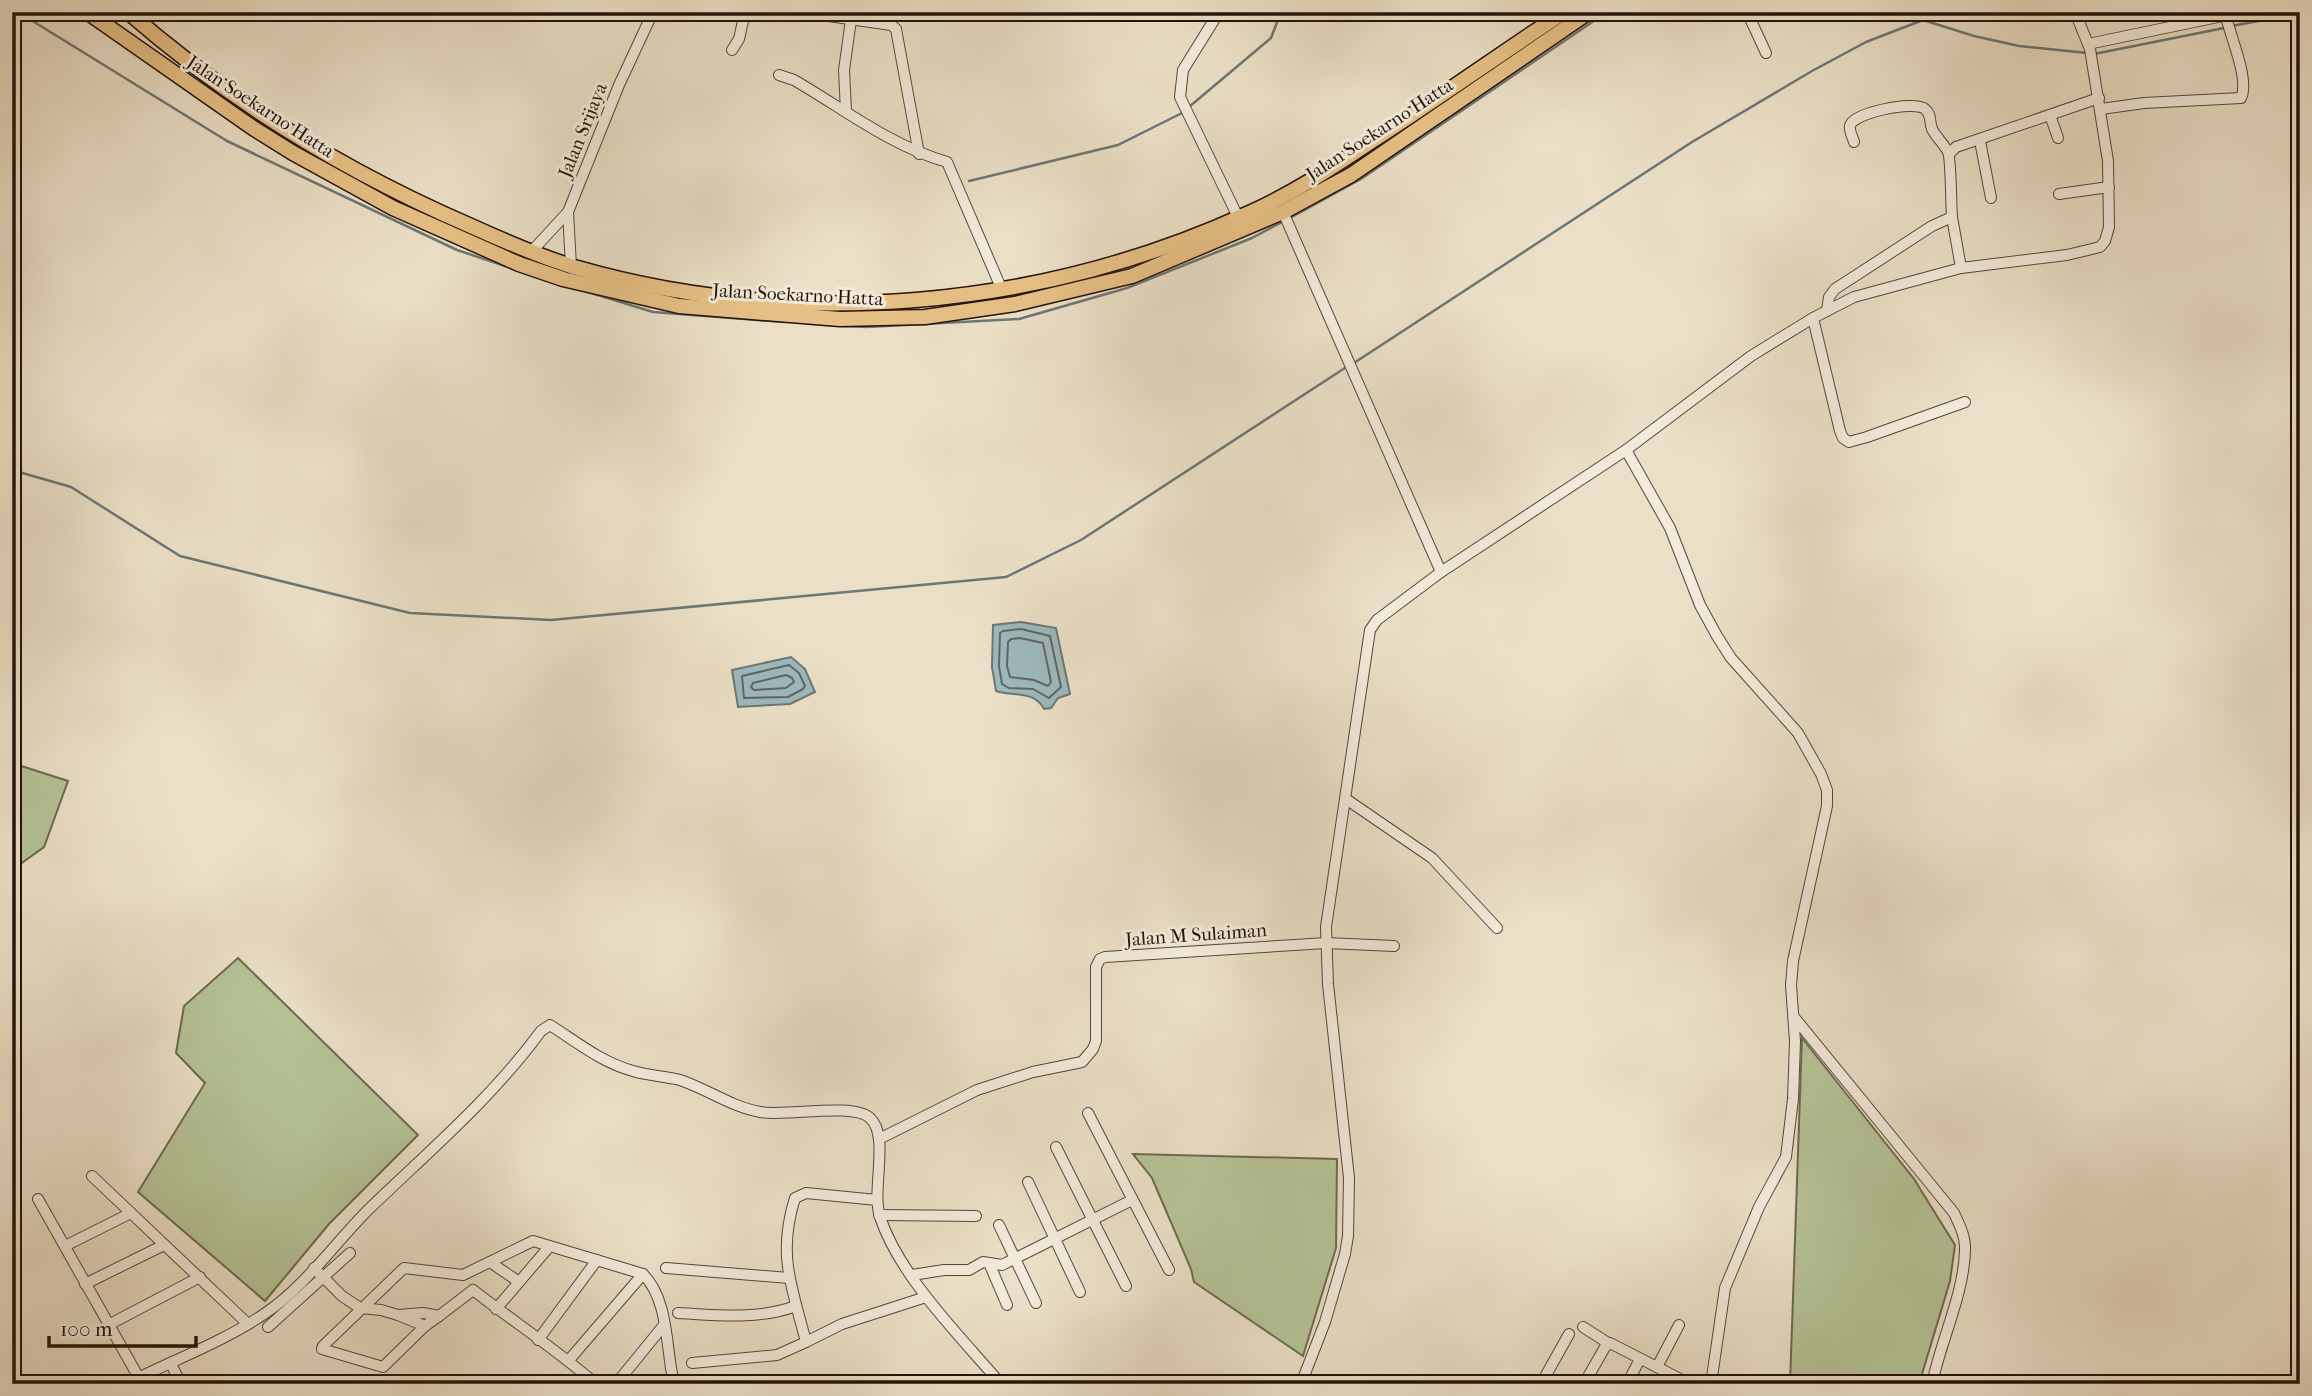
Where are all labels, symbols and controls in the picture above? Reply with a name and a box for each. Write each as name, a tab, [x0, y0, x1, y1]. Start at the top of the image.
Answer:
street label: Jalan Soekarno Hatta	[181, 50, 338, 163]
street label: Jalan Soekarno Hatta	[1300, 74, 1457, 187]
street label: Jalan Srijaya	[553, 80, 612, 183]
street label: Jalan Soekarno Hatta	[710, 279, 884, 310]
street label: Jalan M Sulaiman	[1123, 919, 1268, 951]
scale bar	[49, 1305, 196, 1349]
text: 100 m	[60, 1317, 113, 1341]

